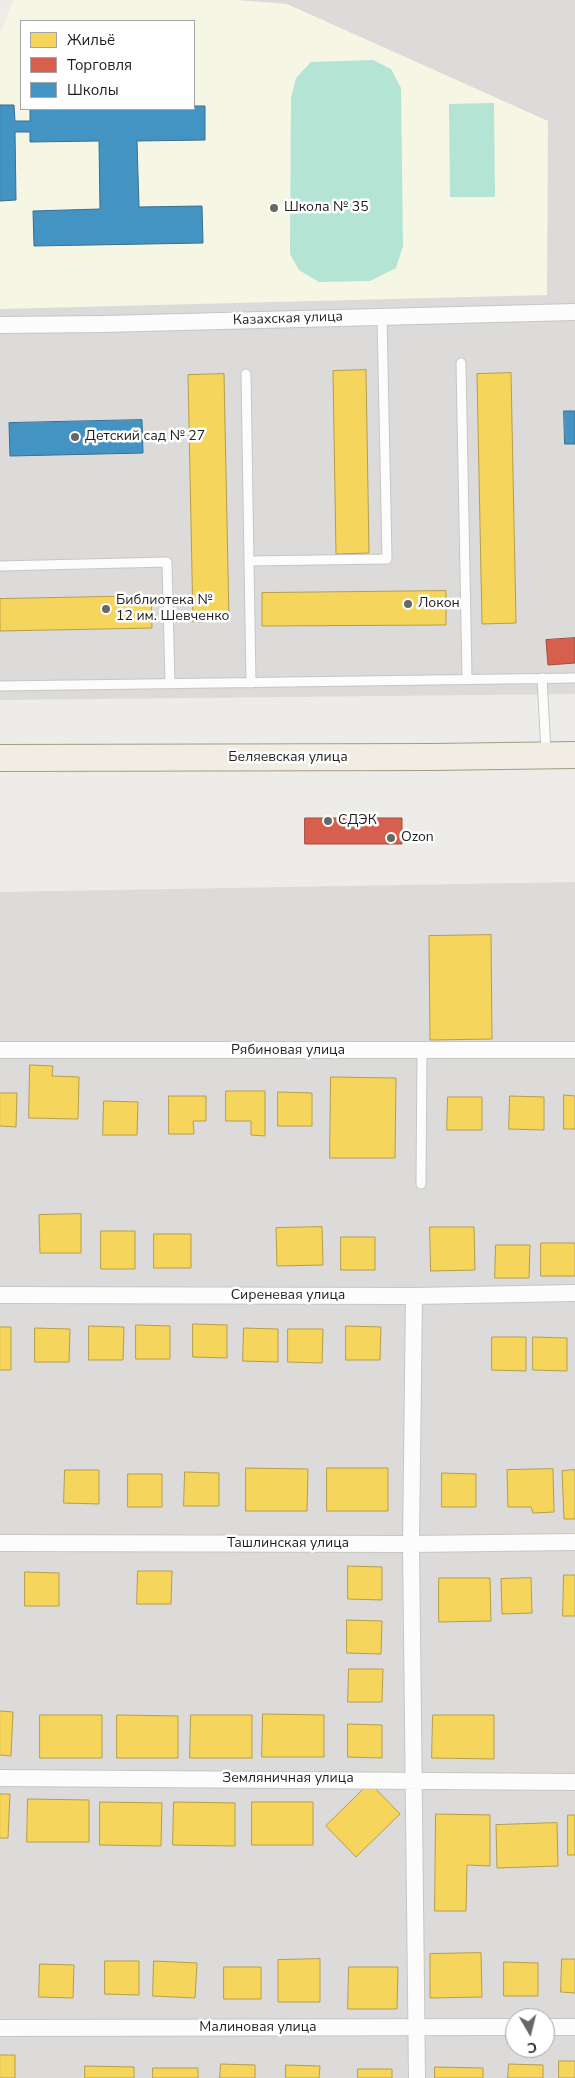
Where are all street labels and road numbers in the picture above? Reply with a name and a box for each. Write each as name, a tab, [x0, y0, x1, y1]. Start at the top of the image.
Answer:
street label: Казахская улица	[233, 309, 343, 329]
street label: Беляевская улица	[228, 750, 348, 766]
street label: Рябиновая улица	[231, 1043, 345, 1059]
street label: Сиреневая улица	[231, 1288, 345, 1304]
street label: Ташлинская улица	[227, 1536, 349, 1552]
street label: Земляничная улица	[222, 1771, 354, 1787]
street label: Малиновая улица	[199, 2020, 317, 2036]

